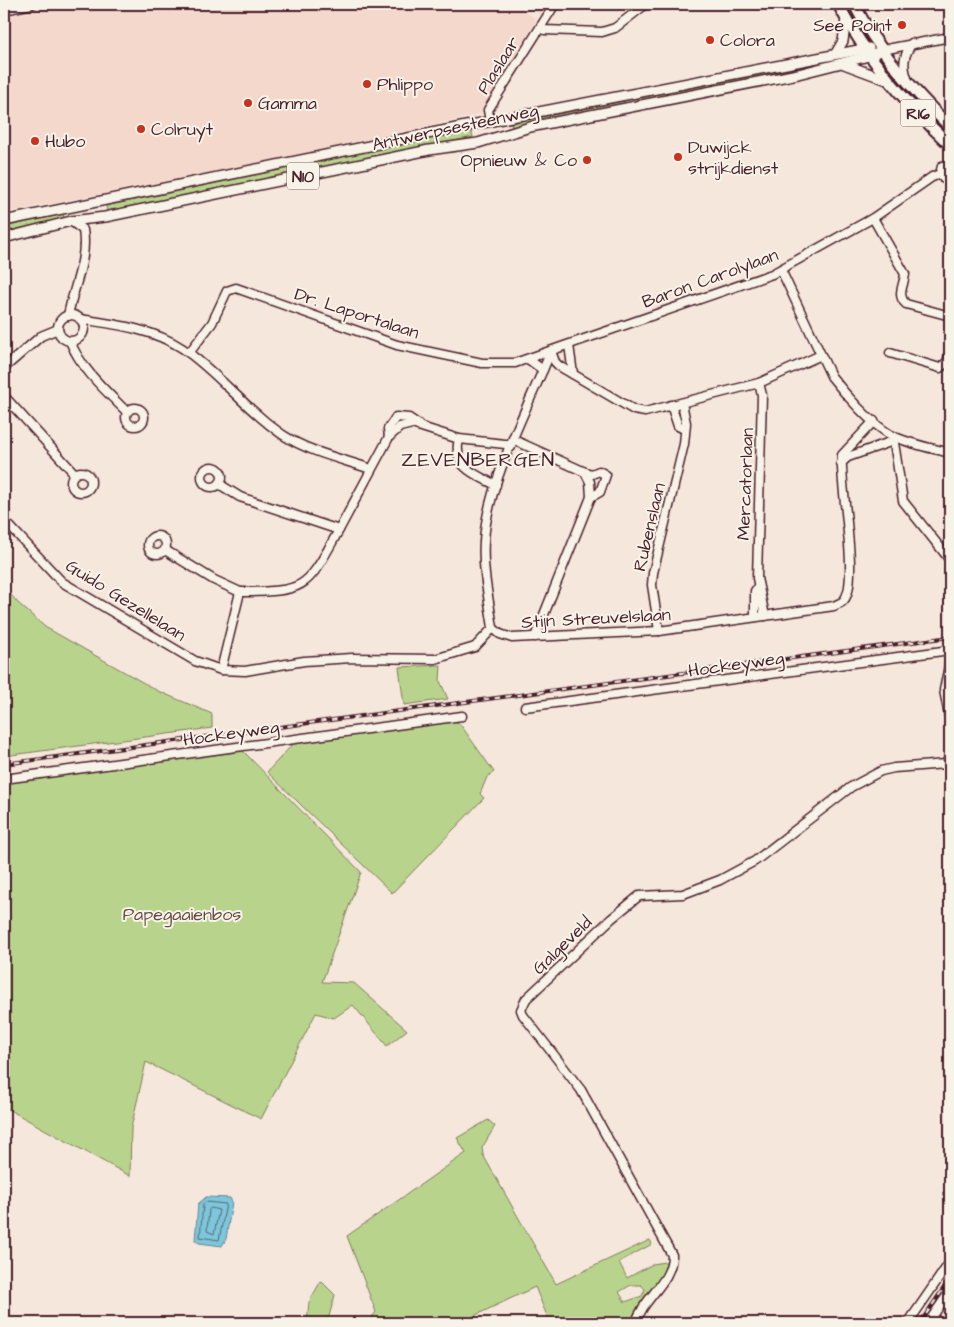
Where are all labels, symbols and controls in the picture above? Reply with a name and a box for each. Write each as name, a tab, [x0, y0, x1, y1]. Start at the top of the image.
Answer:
place label: See Point	[813, 13, 893, 38]
marker: See Point	[896, 19, 908, 31]
place label: Colora	[720, 28, 775, 53]
street label: Plaslaar	[471, 32, 526, 99]
marker: Colora	[704, 34, 716, 46]
place label: Phlippo	[377, 72, 433, 97]
marker: Phlippo	[361, 78, 373, 90]
place label: Gamma	[258, 91, 317, 116]
marker: Gamma	[242, 97, 254, 109]
street label: Antwerpsesteenweg	[370, 98, 541, 158]
road number: R16	[900, 100, 936, 126]
place label: Colruyt	[151, 117, 214, 143]
marker: Colruyt	[135, 123, 147, 135]
place label: Hubo	[45, 129, 85, 154]
marker: Hubo	[29, 135, 41, 147]
place label: Duwijck strijkdienst	[688, 135, 779, 181]
place label: Opnieuw & Co	[460, 148, 577, 173]
marker: Duwijck strijkdienst	[672, 151, 684, 163]
marker: Opnieuw & Co	[581, 154, 593, 166]
road number: N10	[287, 162, 319, 190]
street label: Baron Carolylaan	[639, 242, 782, 316]
street label: Dr. Laportalaan	[291, 282, 422, 345]
street label: Mercatorlaan	[731, 427, 760, 541]
district label: ZEVENBERGEN	[401, 446, 555, 474]
street label: Rubenslaan	[627, 480, 672, 574]
street label: Guido Gezellelaan	[61, 553, 191, 647]
street label: Stijn Streuvelslaan	[521, 602, 671, 635]
street label: Hockeyweg	[686, 645, 786, 685]
street label: Hockeyweg	[181, 714, 281, 754]
park label: Papegaaienbos	[123, 902, 241, 928]
street label: Galgeveld	[527, 910, 599, 981]

